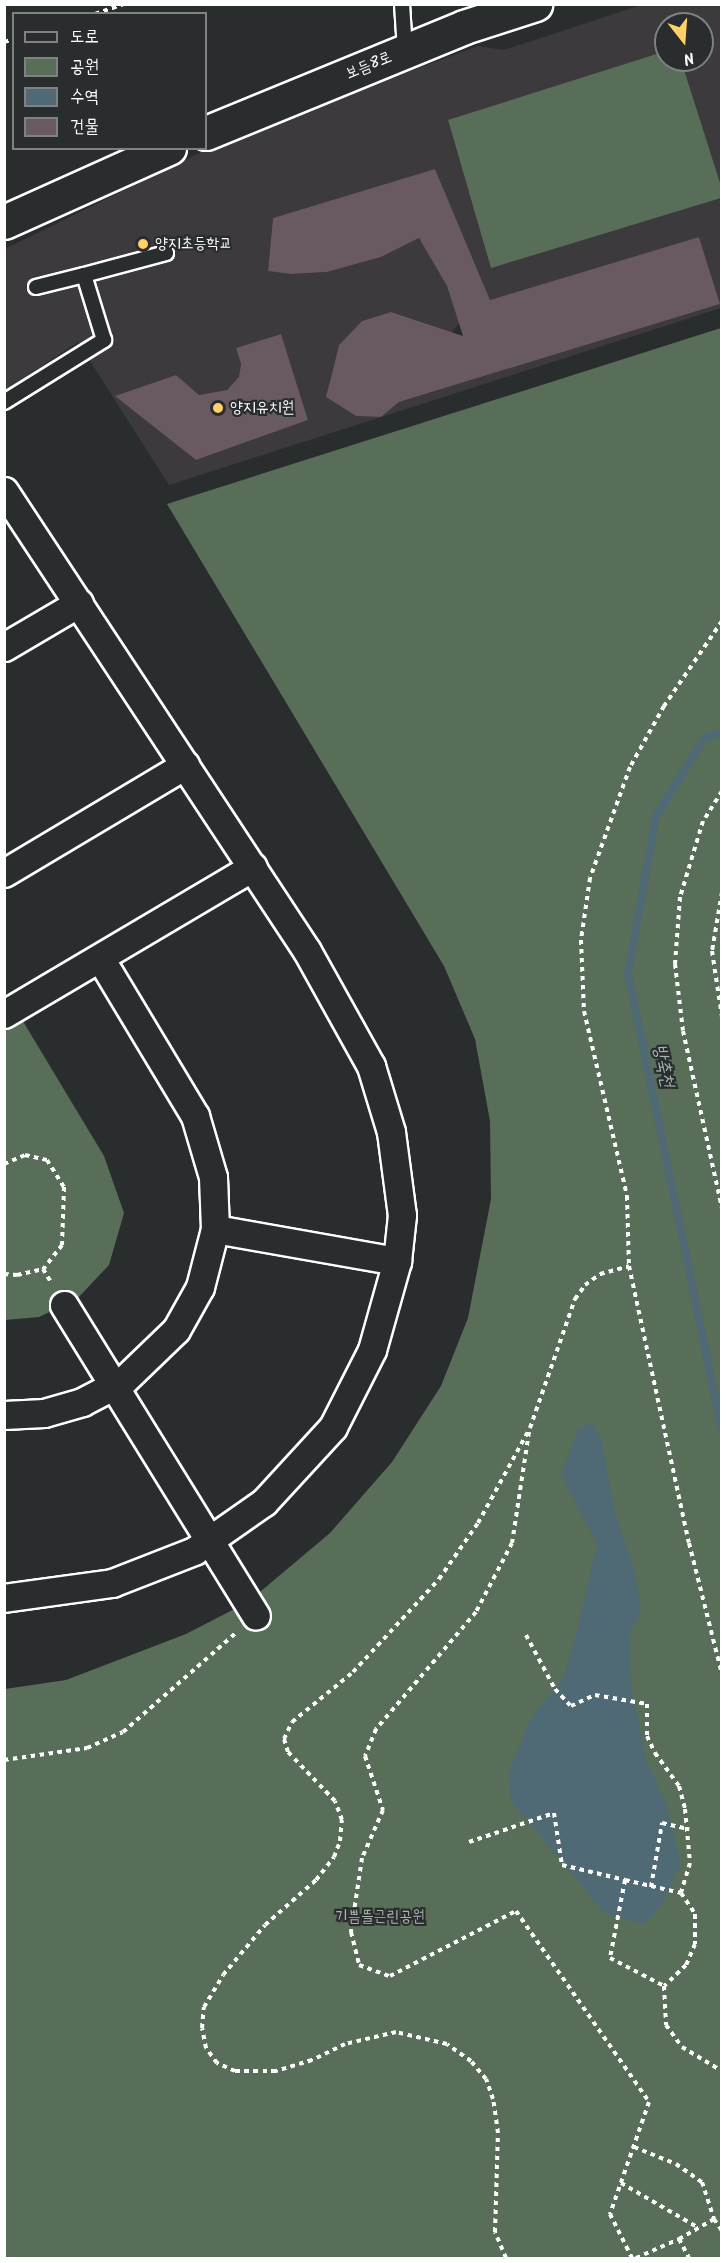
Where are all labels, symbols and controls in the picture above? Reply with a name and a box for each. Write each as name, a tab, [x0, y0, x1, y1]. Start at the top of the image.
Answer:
legend	[12, 12, 207, 150]
north arrow	[654, 12, 714, 72]
text: 도로	[70, 23, 99, 52]
text: N	[680, 44, 697, 71]
street label: 보듬8로	[343, 48, 395, 84]
text: 공원	[70, 53, 99, 82]
text: 수역	[70, 83, 99, 112]
text: 건물	[70, 113, 99, 142]
place label: 양지초등학교	[155, 234, 232, 254]
marker: 양지초등학교	[136, 237, 150, 251]
place label: 양지유치원	[230, 398, 294, 418]
marker: 양지유치원	[211, 401, 225, 415]
water label: 방축천	[647, 1043, 677, 1089]
park label: 기쁨뜰근린공원	[335, 1907, 425, 1927]

